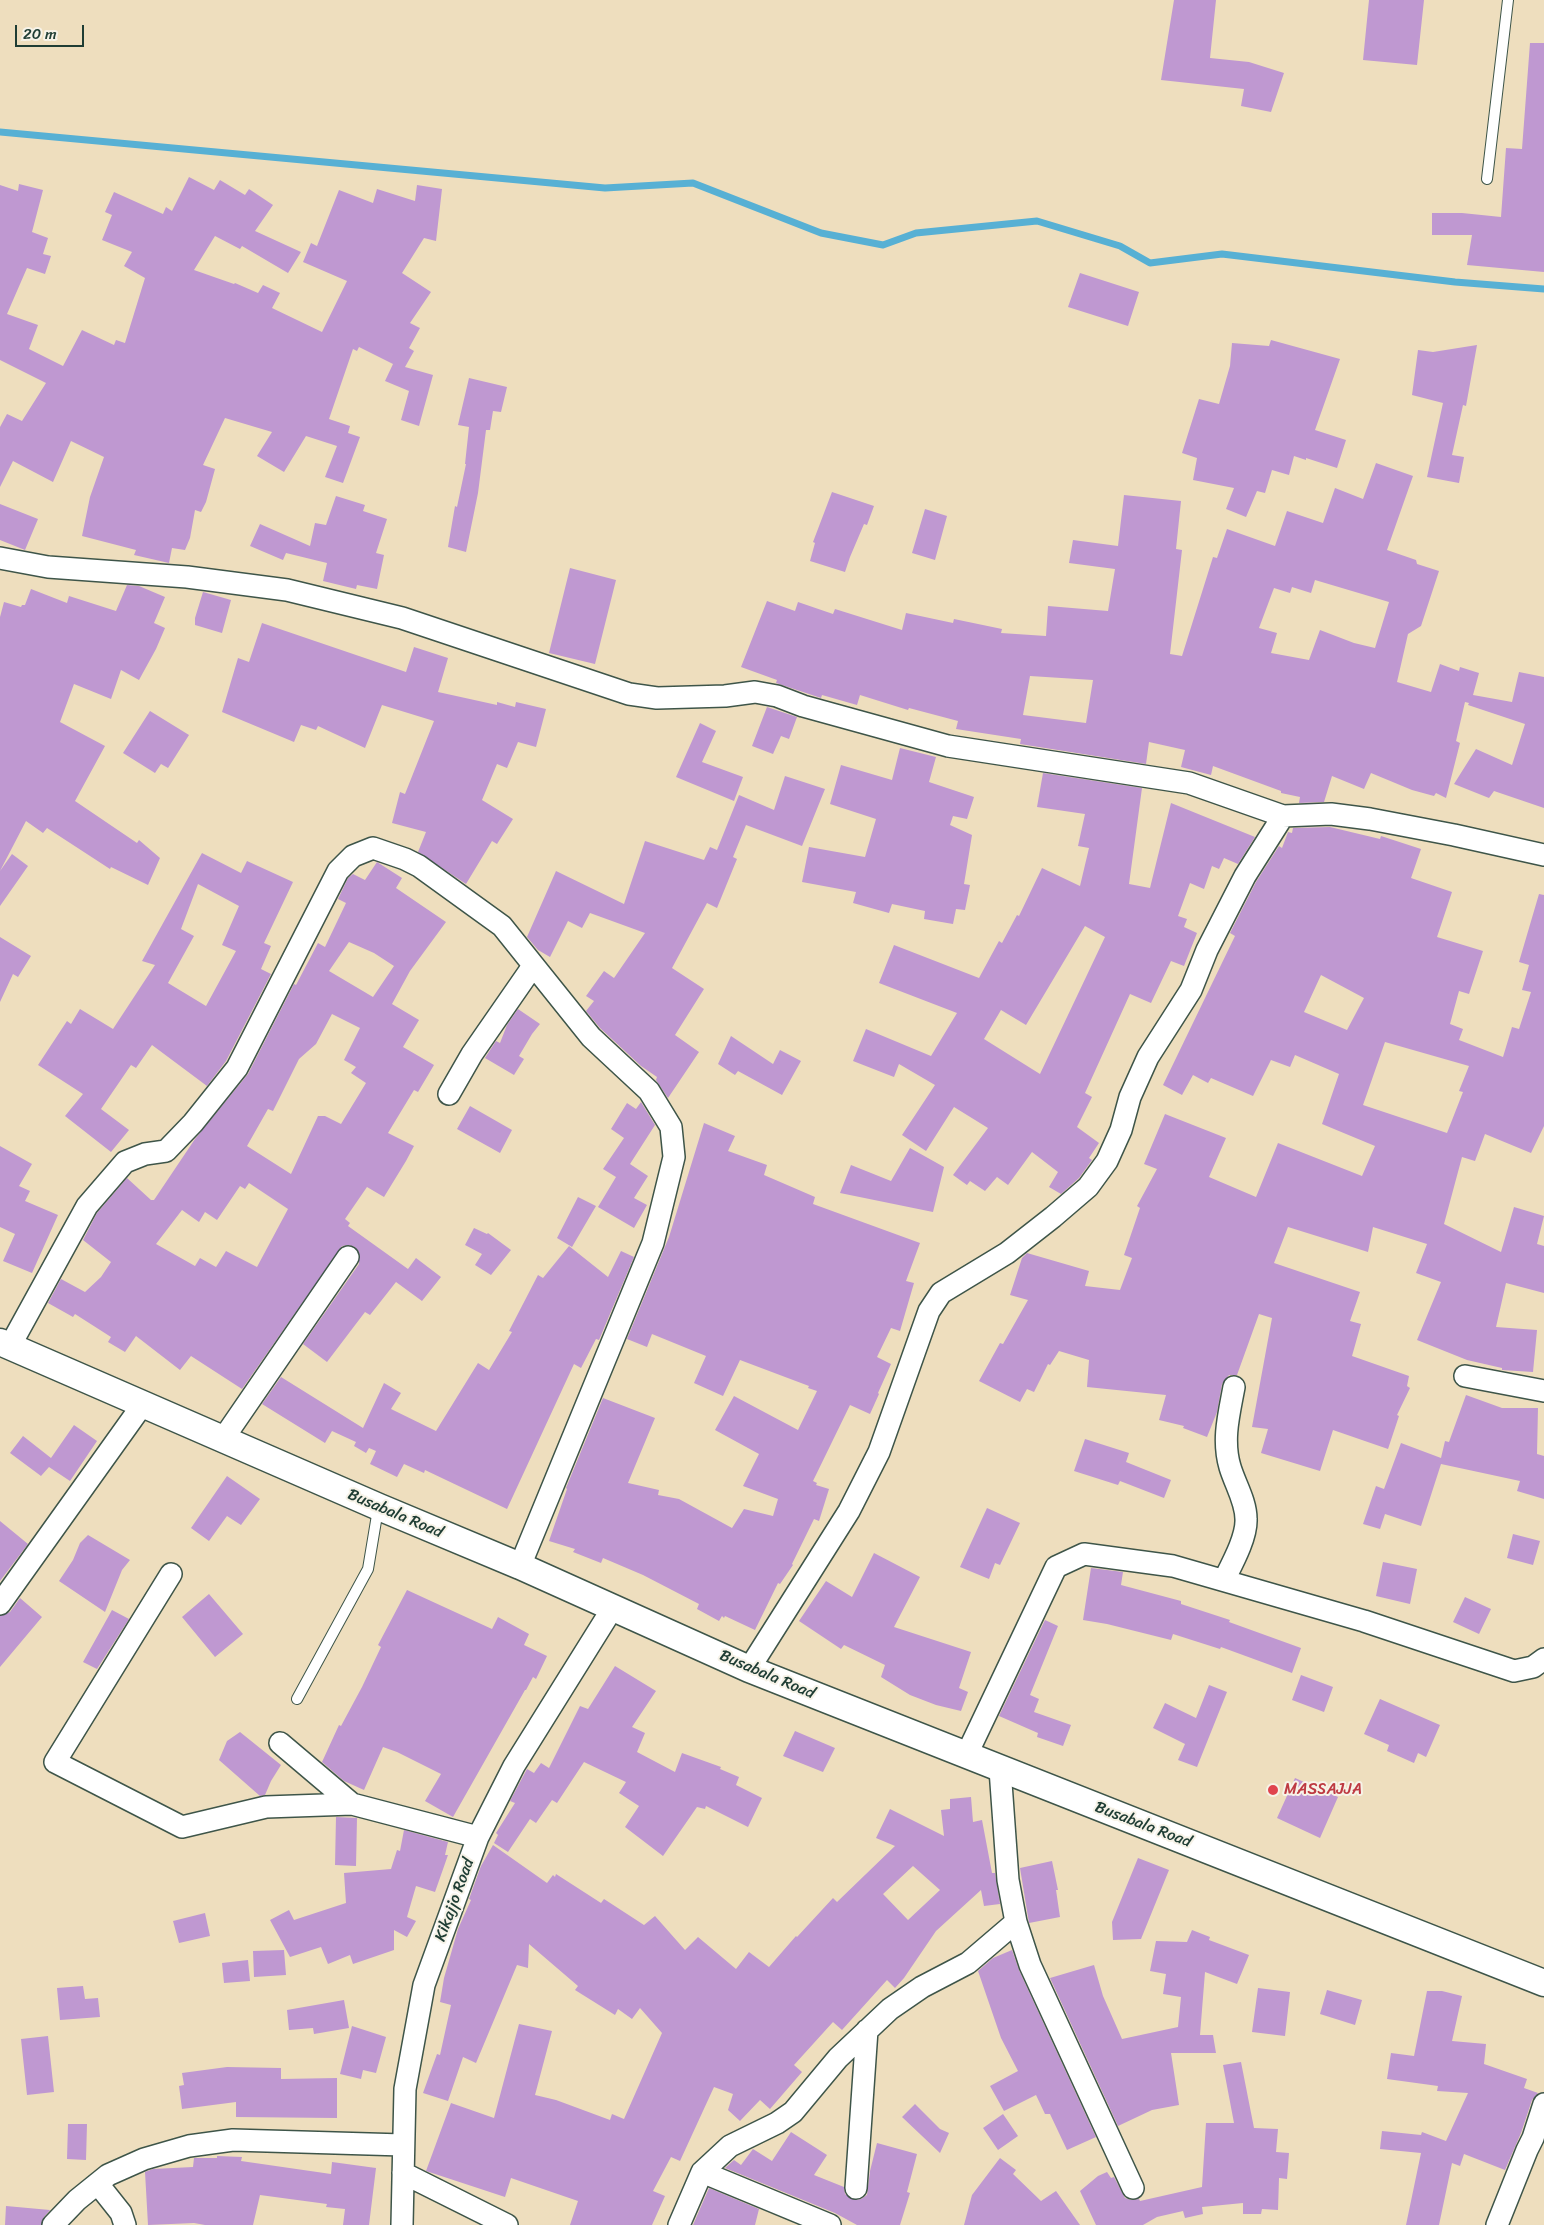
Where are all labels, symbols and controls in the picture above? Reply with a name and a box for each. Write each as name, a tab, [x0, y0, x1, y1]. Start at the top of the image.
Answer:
scale bar	[18, 15, 86, 47]
text: 20 m	[23, 21, 57, 47]
street label: Busabala Road	[344, 1485, 446, 1543]
street label: Busabala Road	[716, 1646, 818, 1704]
place label: MASSAJJA	[1284, 1780, 1362, 1800]
marker: MASSAJJA	[1266, 1783, 1280, 1797]
street label: Busabala Road	[1092, 1798, 1194, 1852]
street label: Kikajjo Road	[431, 1856, 479, 1944]

